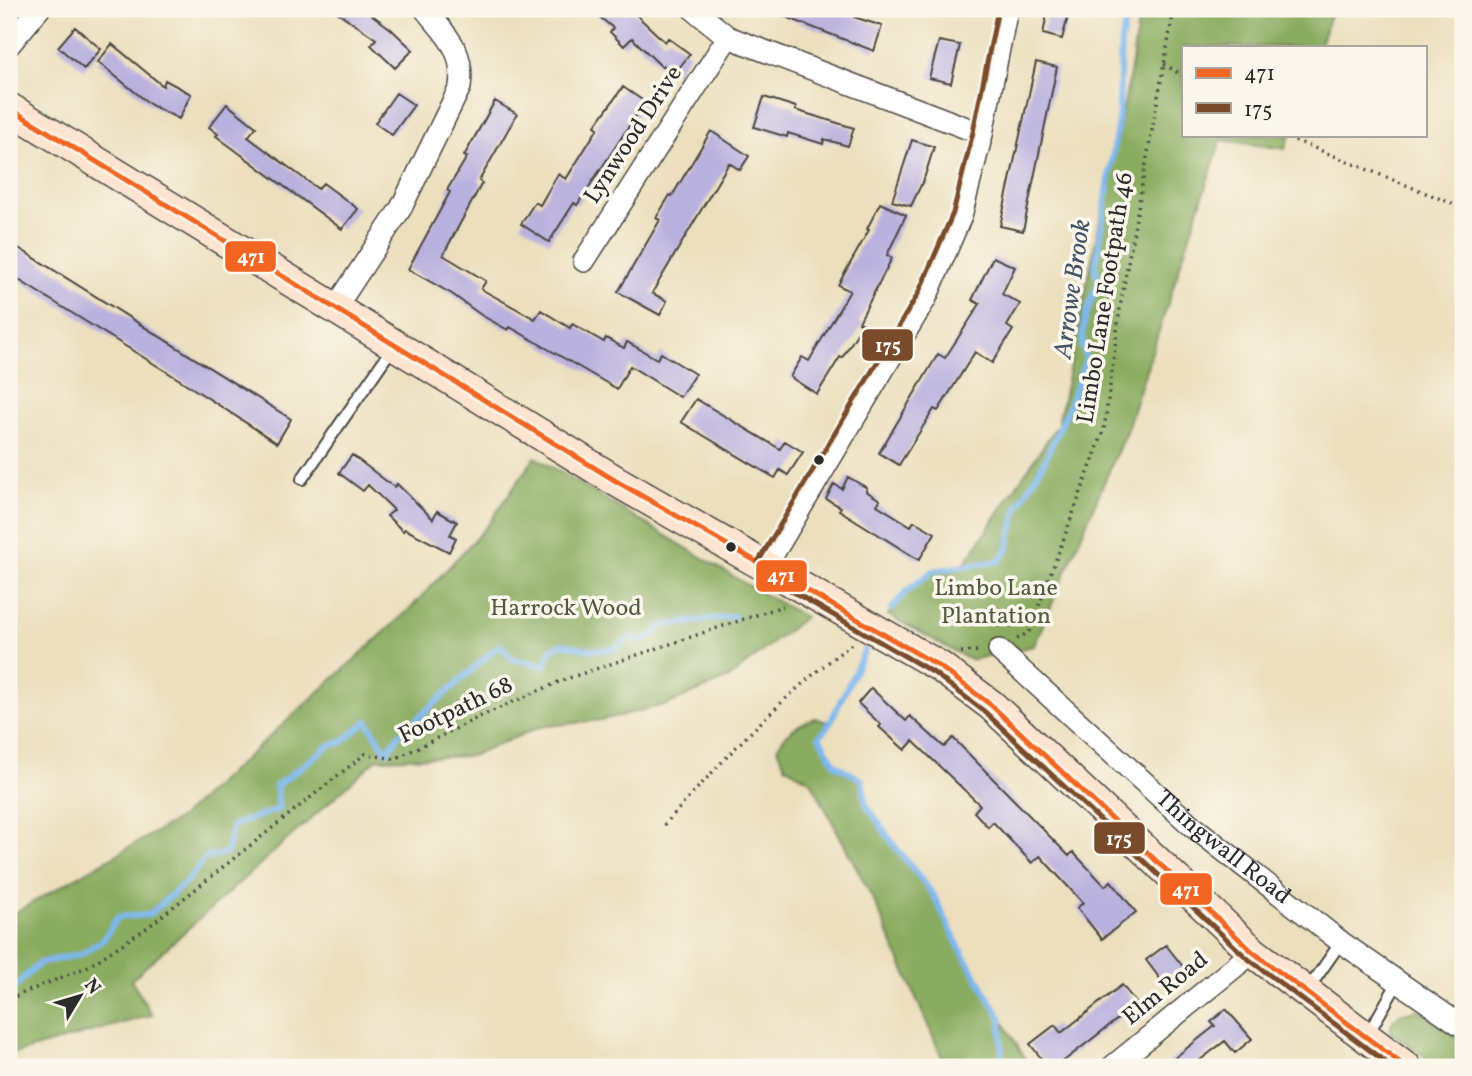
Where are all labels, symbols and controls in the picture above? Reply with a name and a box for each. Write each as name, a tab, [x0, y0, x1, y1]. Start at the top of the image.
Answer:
legend	[1182, 46, 1426, 136]
street label: Lynwood Drive	[576, 59, 692, 211]
text: 471	[1244, 60, 1275, 89]
text: 175	[1244, 96, 1272, 125]
street label: Limbo Lane Footpath 46	[1069, 170, 1143, 426]
water label: Arrowe Brook	[1045, 217, 1101, 362]
line badge: 471	[224, 240, 277, 273]
text: 471	[237, 245, 265, 271]
line badge: 175	[861, 328, 914, 362]
text: 175	[875, 334, 901, 360]
unlabelled marker	[812, 453, 826, 467]
unlabelled marker	[724, 540, 738, 554]
line badge: 471	[755, 559, 808, 593]
text: 471	[767, 564, 795, 590]
park label: Limbo Lane Plantation	[934, 572, 1058, 634]
park label: Harrock Wood	[490, 592, 642, 626]
street label: Footpath 68	[393, 669, 519, 753]
street label: Thingwall Road	[1147, 783, 1298, 913]
line badge: 175	[1093, 821, 1146, 855]
text: 175	[1106, 827, 1132, 853]
line badge: 471	[1159, 872, 1213, 906]
text: 471	[1172, 878, 1200, 904]
street label: Elm Road	[1116, 944, 1216, 1034]
north arrow	[46, 960, 116, 1030]
text: N	[77, 973, 106, 1000]

